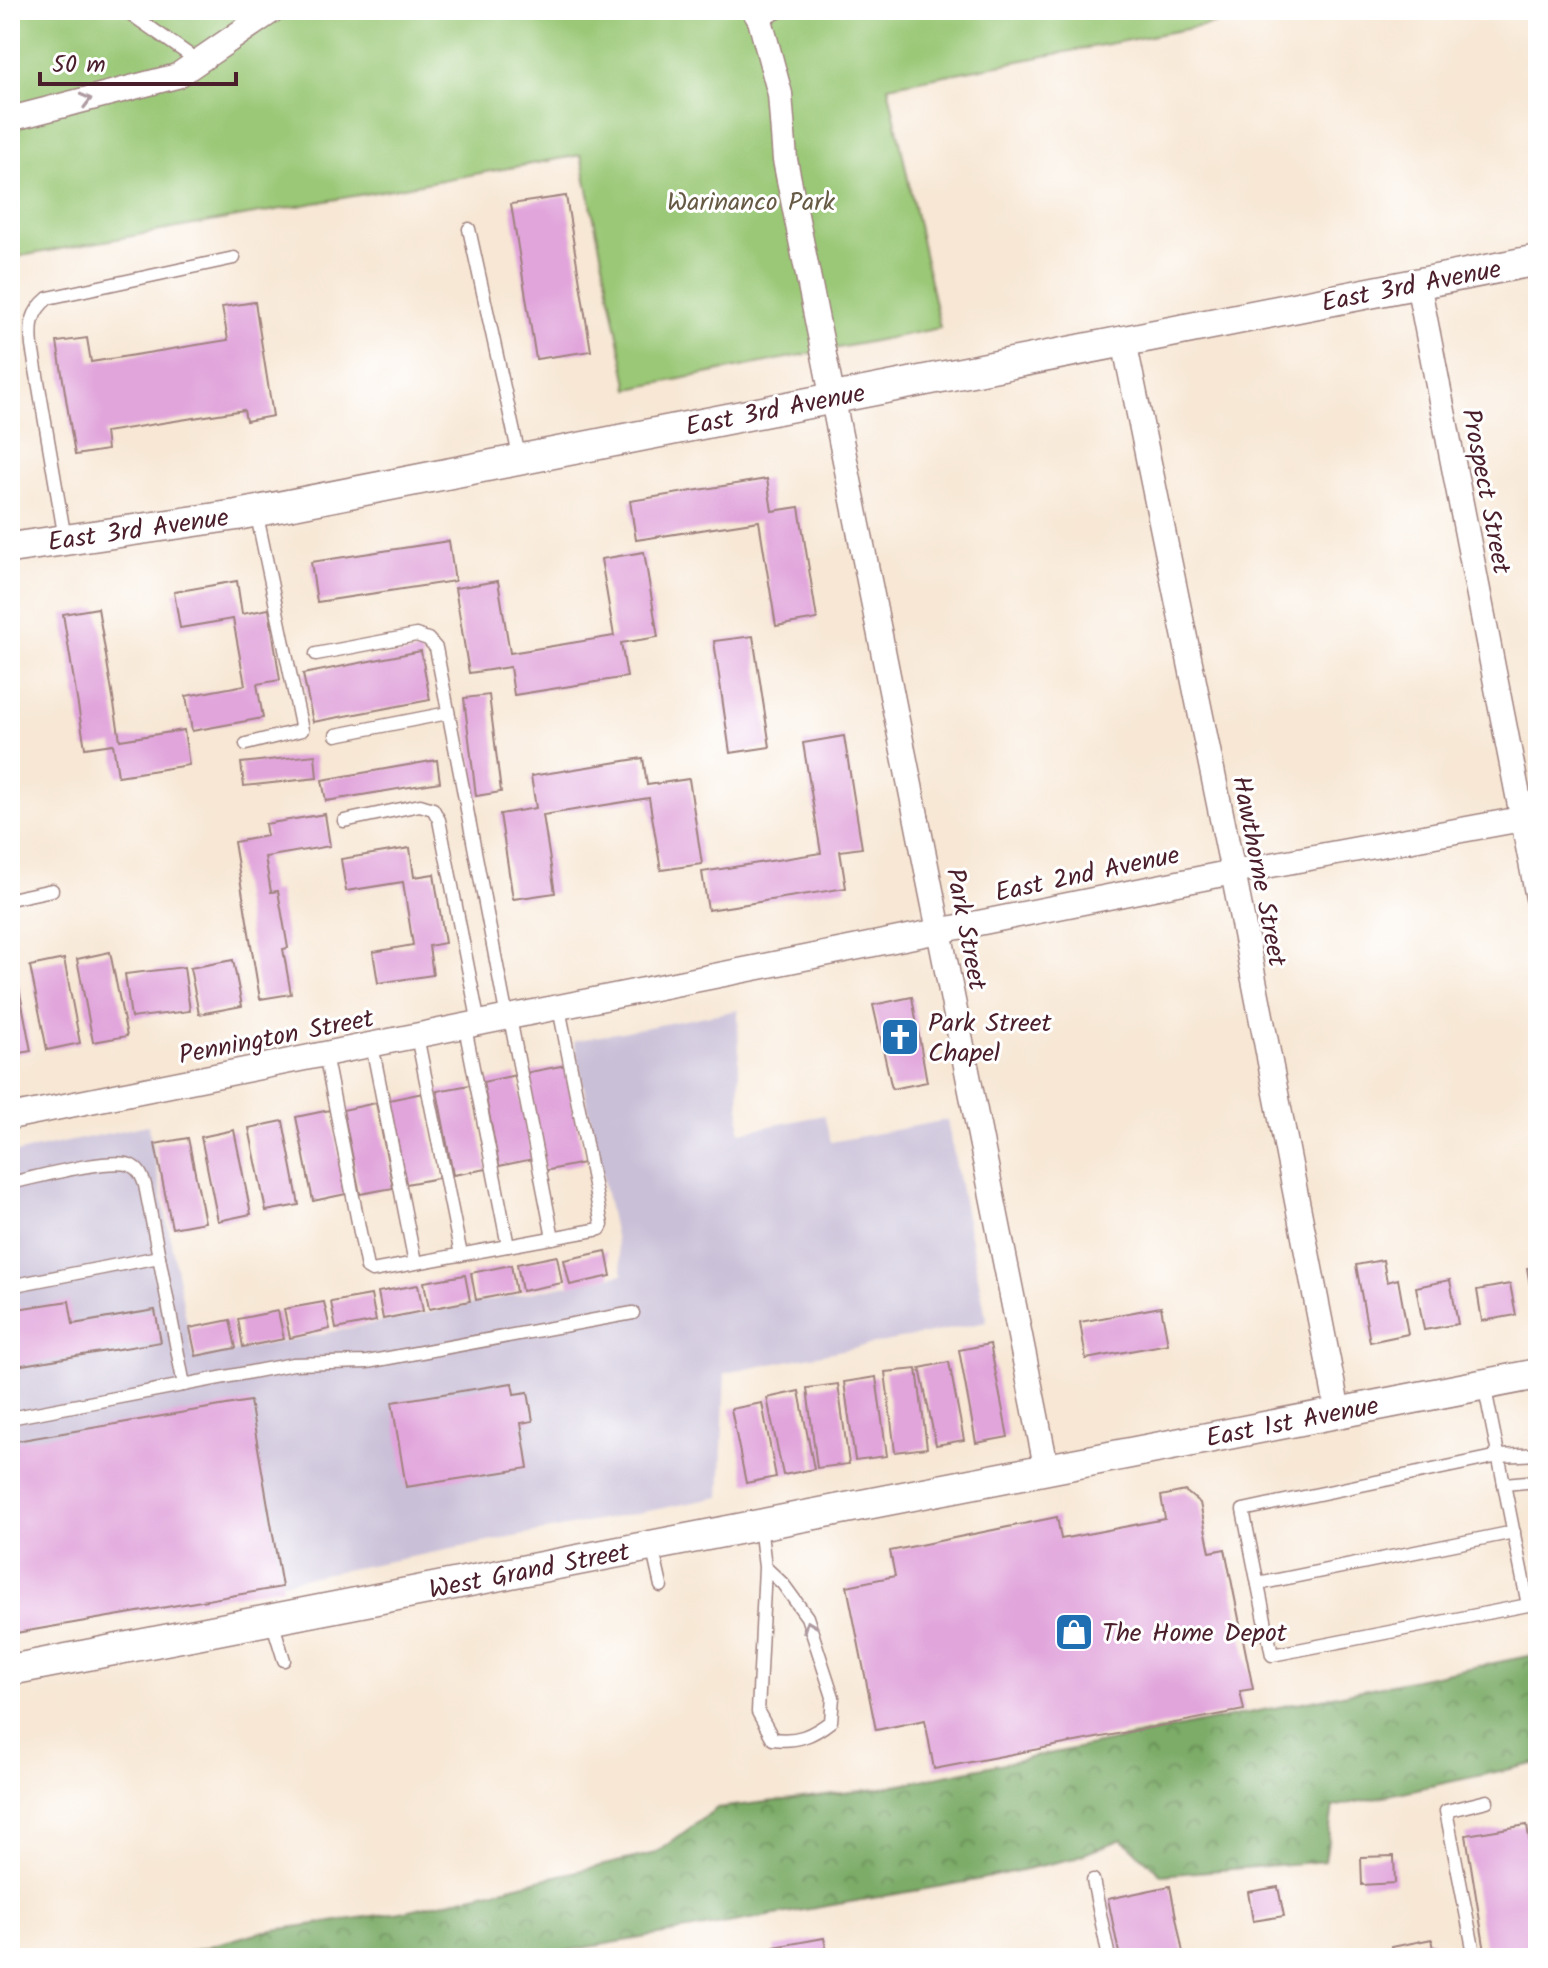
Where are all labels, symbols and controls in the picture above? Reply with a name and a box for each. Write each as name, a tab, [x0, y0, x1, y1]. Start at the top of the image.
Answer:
scale bar	[40, 36, 236, 86]
text: 50 m	[52, 46, 106, 85]
one-way arrow	[78, 93, 92, 110]
park label: Warinanco Park	[667, 182, 836, 224]
street label: East 3rd Avenue	[1318, 249, 1505, 325]
street label: East 3rd Avenue	[682, 373, 869, 449]
street label: Prospect Street	[1448, 405, 1522, 579]
street label: East 3rd Avenue	[45, 497, 232, 564]
street label: Hawthorne Street	[1219, 772, 1297, 971]
street label: East 2nd Avenue	[991, 835, 1184, 915]
street label: Park Street	[933, 865, 998, 995]
street label: Pennington Street	[175, 998, 378, 1077]
place label: Park Street Chapel	[928, 1003, 1052, 1075]
church icon: Park Street Chapel	[879, 1016, 921, 1058]
street label: East 1st Avenue	[1202, 1386, 1383, 1460]
street label: West Grand Street	[426, 1532, 634, 1612]
shop icon: The Home Depot	[1053, 1611, 1095, 1653]
place label: The Home Depot	[1102, 1613, 1288, 1655]
one-way arrow	[802, 1620, 819, 1634]

